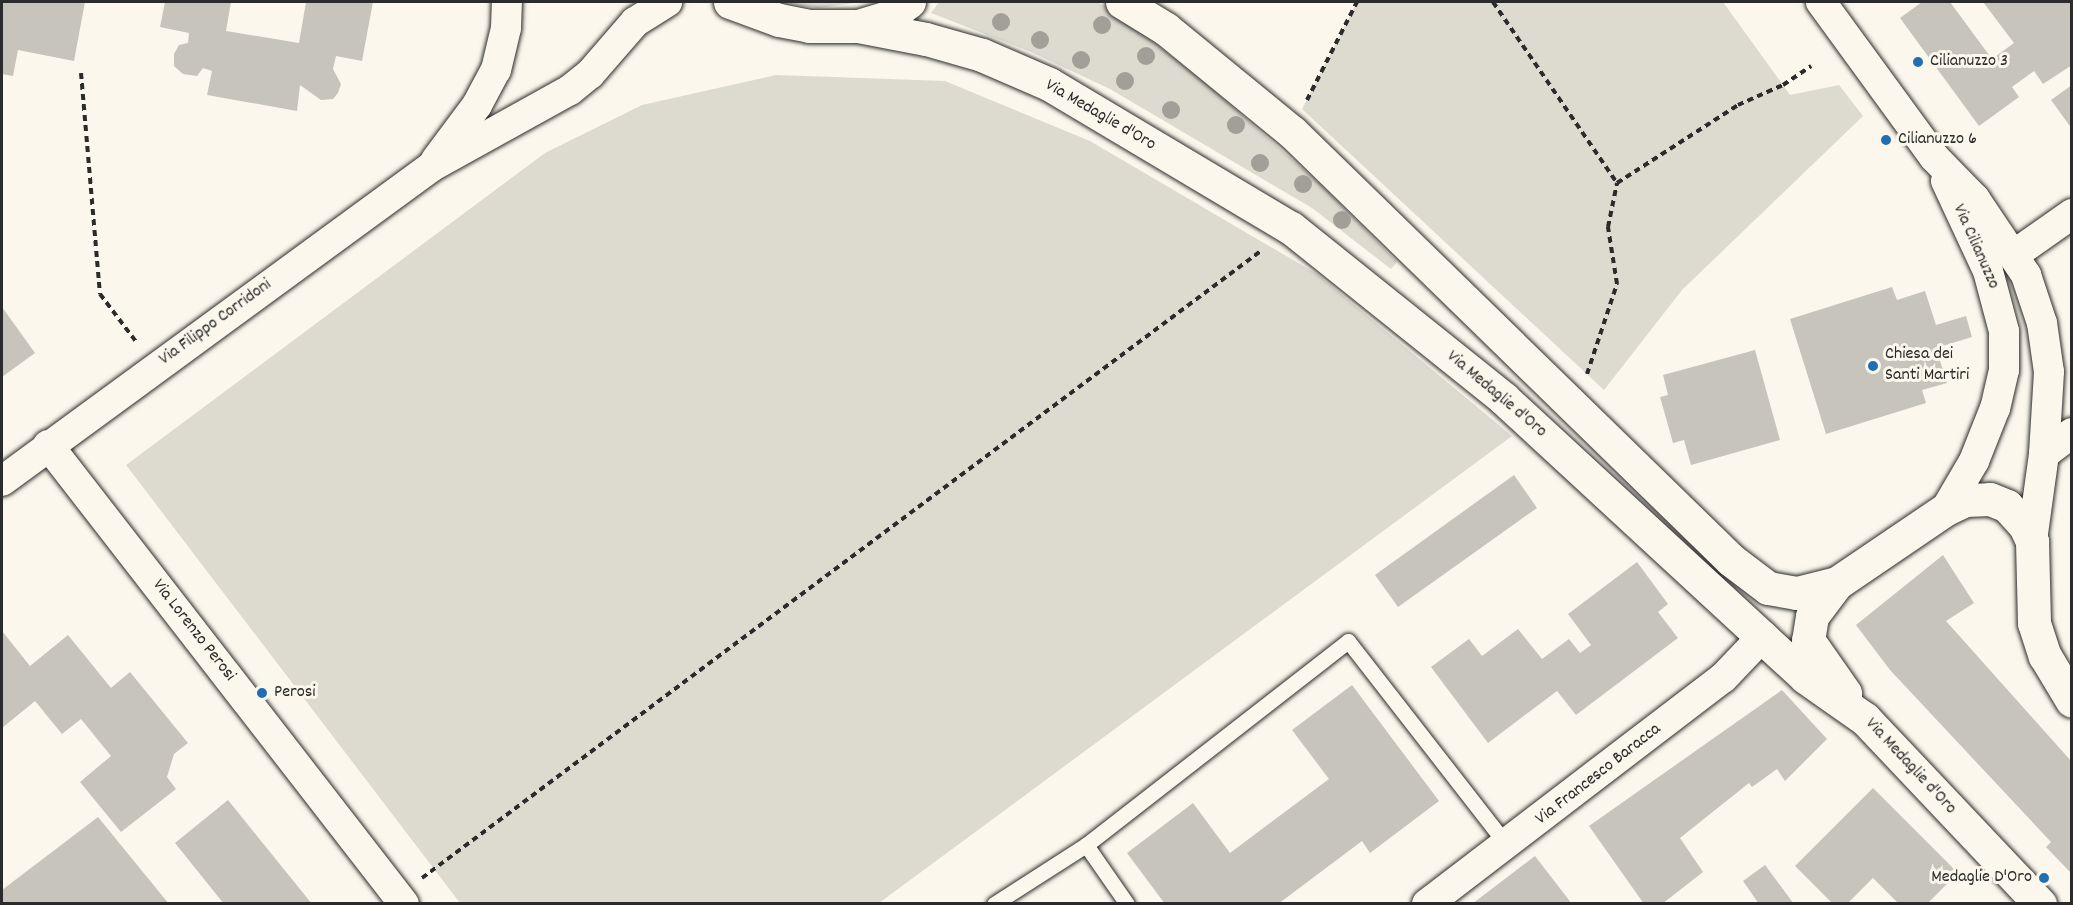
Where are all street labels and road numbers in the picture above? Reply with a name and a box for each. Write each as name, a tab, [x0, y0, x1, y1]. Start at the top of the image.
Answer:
street label: Via Medaglie d'Oro	[1041, 76, 1159, 156]
street label: Via Cilianuzzo	[1947, 201, 2003, 293]
street label: Via Filippo Corridoni	[156, 275, 276, 371]
street label: Via Medaglie d'Oro	[1441, 347, 1551, 443]
street label: Via Lorenzo Perosi	[146, 576, 240, 686]
street label: Via Medaglie d'Oro	[1860, 714, 1960, 820]
street label: Via Francesco Baracca	[1532, 719, 1666, 831]

